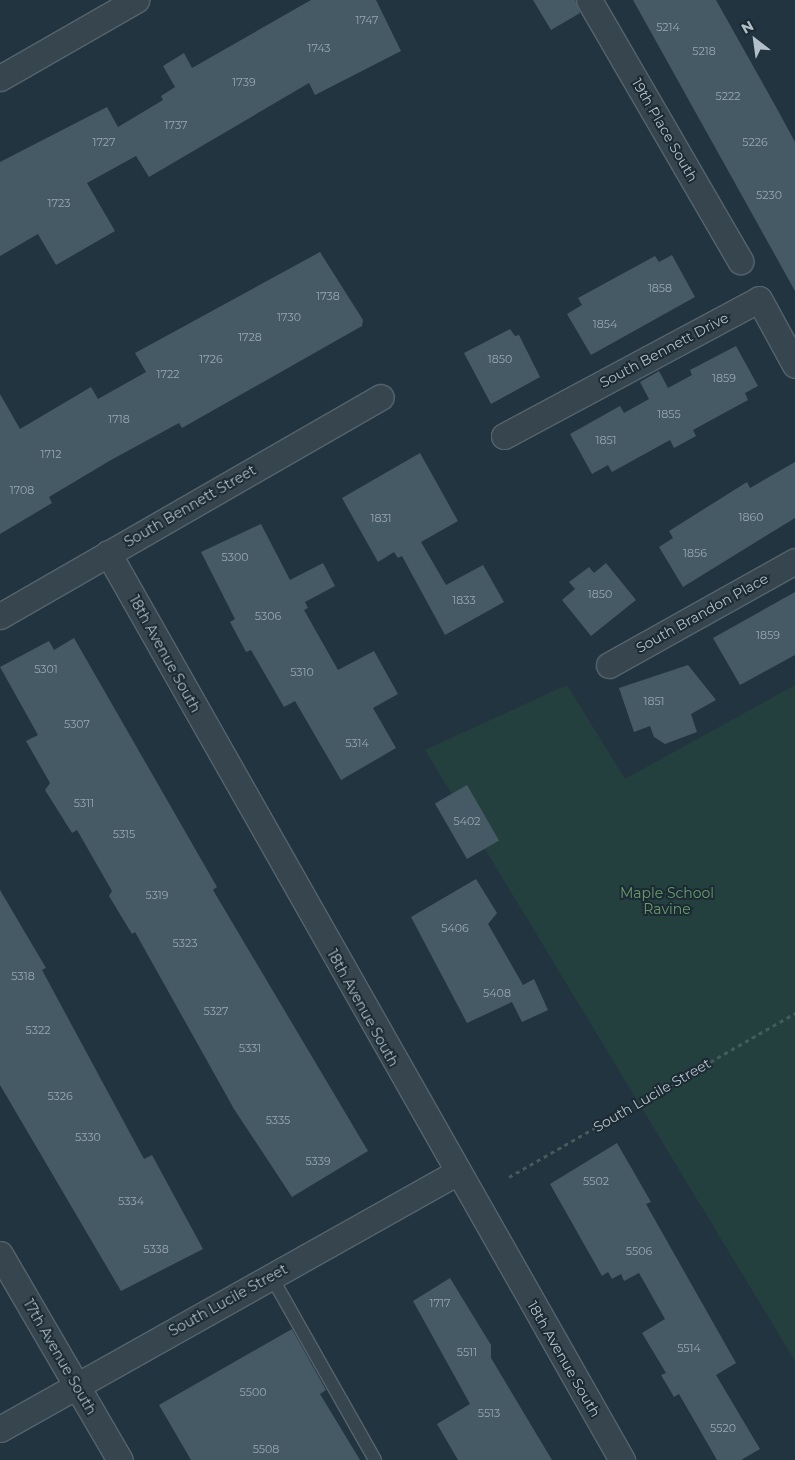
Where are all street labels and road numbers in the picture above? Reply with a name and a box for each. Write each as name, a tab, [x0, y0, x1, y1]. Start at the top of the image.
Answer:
street label: 19th Place South	[629, 75, 701, 185]
street label: South Bennett Drive	[597, 309, 731, 391]
street label: South Bennett Street	[121, 461, 259, 551]
street label: South Brandon Place	[633, 570, 771, 656]
street label: 18th Avenue South	[126, 593, 204, 715]
street label: 18th Avenue South	[324, 947, 402, 1069]
street label: South Lucile Street	[590, 1054, 714, 1136]
street label: South Lucile Street	[166, 1260, 290, 1340]
street label: 17th Avenue South	[20, 1296, 100, 1418]
street label: 18th Avenue South	[524, 1298, 604, 1420]

